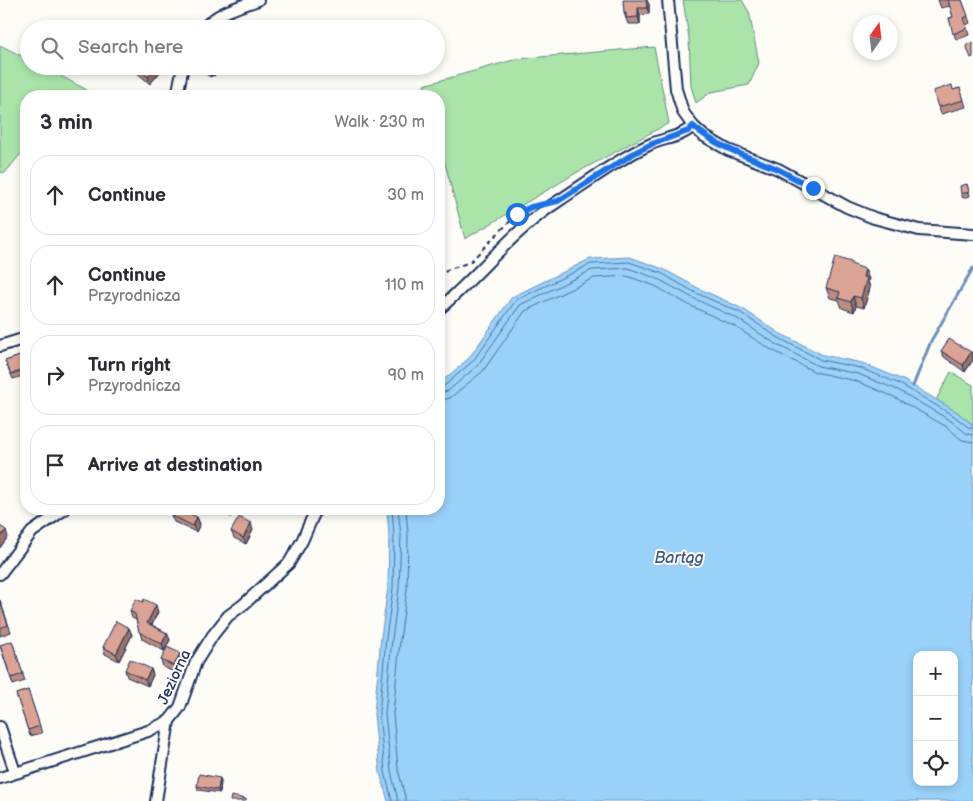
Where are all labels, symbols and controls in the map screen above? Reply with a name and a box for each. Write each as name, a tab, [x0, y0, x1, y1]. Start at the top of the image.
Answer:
north arrow	[853, 15, 898, 60]
search box	[20, 20, 445, 75]
icon: search	[38, 34, 66, 62]
text: Search here	[78, 36, 183, 59]
text: 3 min	[40, 110, 93, 135]
text: Walk · 230 m	[335, 113, 425, 132]
route end	[802, 177, 825, 200]
icon: ahead	[41, 181, 69, 209]
text: Continue	[88, 184, 166, 207]
text: 30 m	[387, 186, 424, 205]
route start	[506, 203, 529, 226]
text: Continue	[88, 264, 166, 287]
icon: ahead	[41, 271, 69, 299]
text: 110 m	[385, 276, 424, 295]
text: Przyrodnicza	[88, 287, 181, 306]
text: Turn right	[88, 354, 171, 377]
icon: right	[41, 361, 69, 389]
text: 90 m	[388, 366, 424, 385]
text: Przyrodnicza	[88, 377, 181, 396]
icon: arrive	[41, 451, 69, 479]
text: Arrive at destination	[88, 454, 263, 477]
water label: Bartąg	[654, 549, 704, 568]
street label: Jeziorna	[154, 647, 195, 708]
map controls	[913, 651, 958, 786]
button: +	[913, 651, 958, 696]
button: −	[913, 696, 958, 741]
button: locate	[913, 741, 958, 786]

